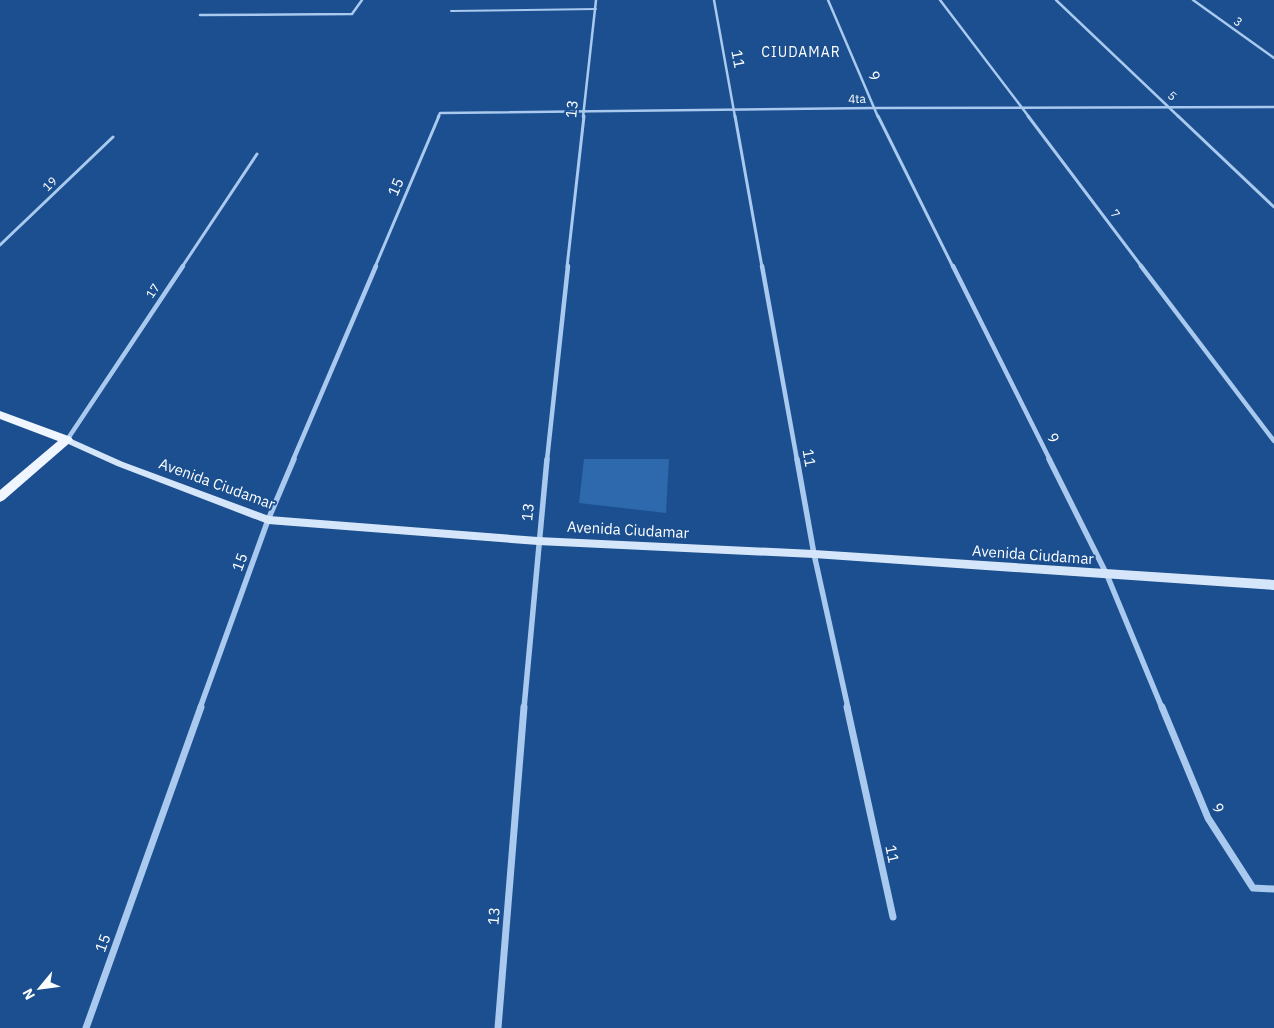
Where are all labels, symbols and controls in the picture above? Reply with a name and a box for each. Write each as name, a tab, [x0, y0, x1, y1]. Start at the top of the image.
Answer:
street label: 3	[1231, 13, 1246, 30]
district label: CIUDAMAR	[761, 43, 841, 61]
street label: 11	[727, 48, 750, 70]
street label: 9	[864, 68, 885, 84]
street label: 5	[1165, 88, 1180, 104]
street label: 4ta	[848, 91, 867, 106]
street label: 13	[561, 99, 582, 119]
street label: 19	[39, 173, 60, 194]
street label: 15	[383, 175, 408, 199]
street label: 7	[1107, 206, 1124, 221]
street label: 17	[142, 281, 163, 301]
street label: 9	[1043, 429, 1064, 446]
street label: 11	[799, 447, 820, 468]
street label: Avenida Ciudamar	[156, 454, 278, 514]
street label: 13	[517, 502, 538, 522]
street label: Avenida Ciudamar	[566, 517, 690, 542]
street label: Avenida Ciudamar	[971, 541, 1095, 568]
street label: 15	[228, 550, 252, 574]
street label: 9	[1208, 800, 1229, 816]
street label: 11	[881, 843, 904, 865]
street label: 13	[483, 906, 504, 926]
street label: 15	[91, 931, 115, 955]
north arrow	[15, 963, 65, 1013]
text: N	[18, 986, 39, 1003]

